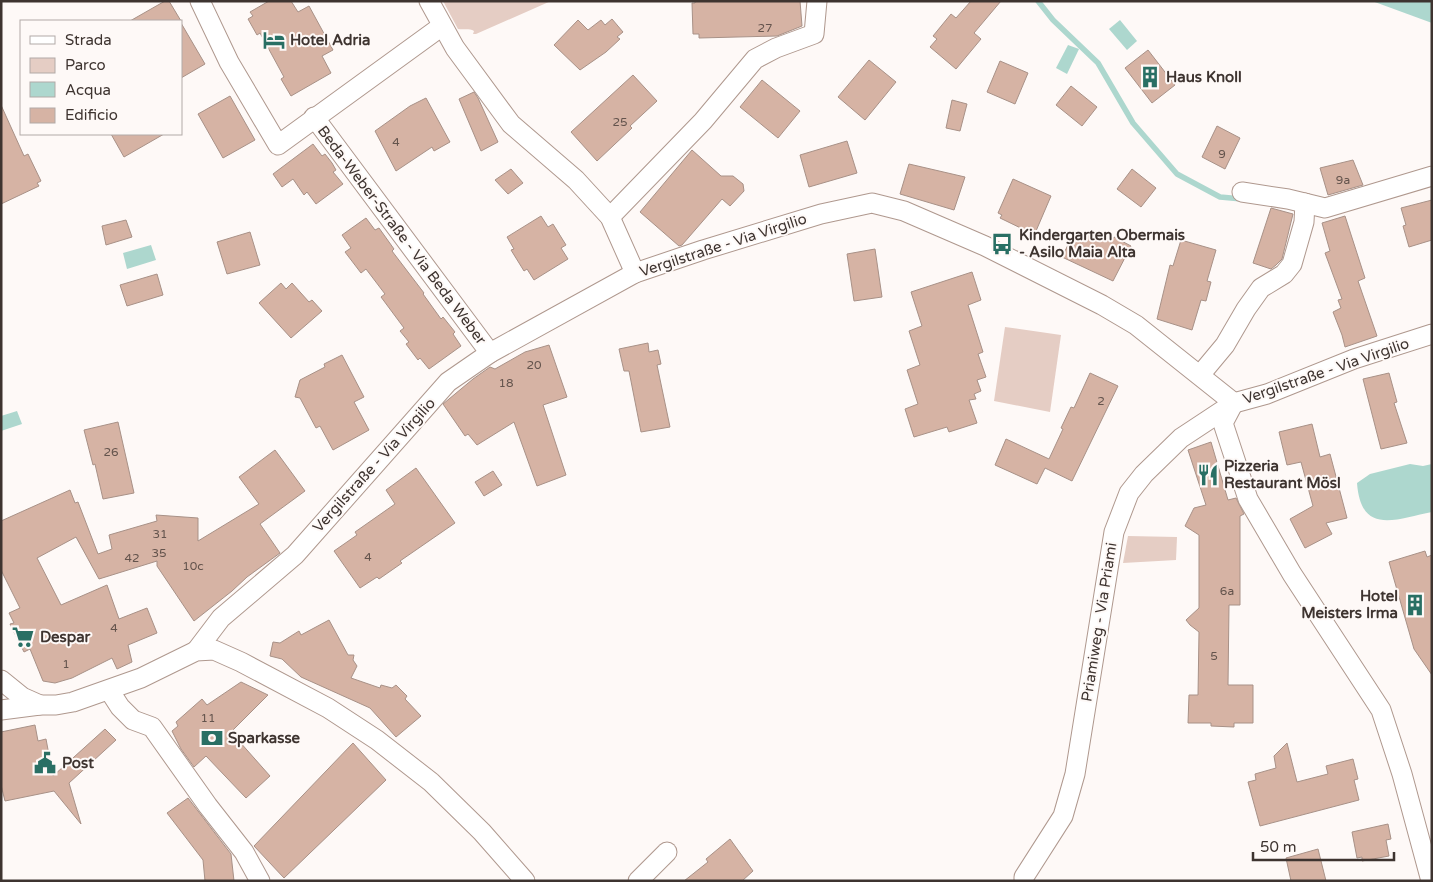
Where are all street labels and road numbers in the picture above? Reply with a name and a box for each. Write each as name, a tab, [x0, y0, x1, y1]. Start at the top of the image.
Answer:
street label: Beda-Weber-Straße - Via Beda Weber	[314, 122, 490, 348]
street label: Vergilstraße - Via Virgilio	[637, 209, 809, 281]
street label: Vergilstraße - Via Virgilio	[1240, 334, 1412, 408]
street label: Vergilstraße - Via Virgilio	[309, 394, 439, 536]
street label: Priamiweg - Via Priami	[1078, 541, 1120, 703]

